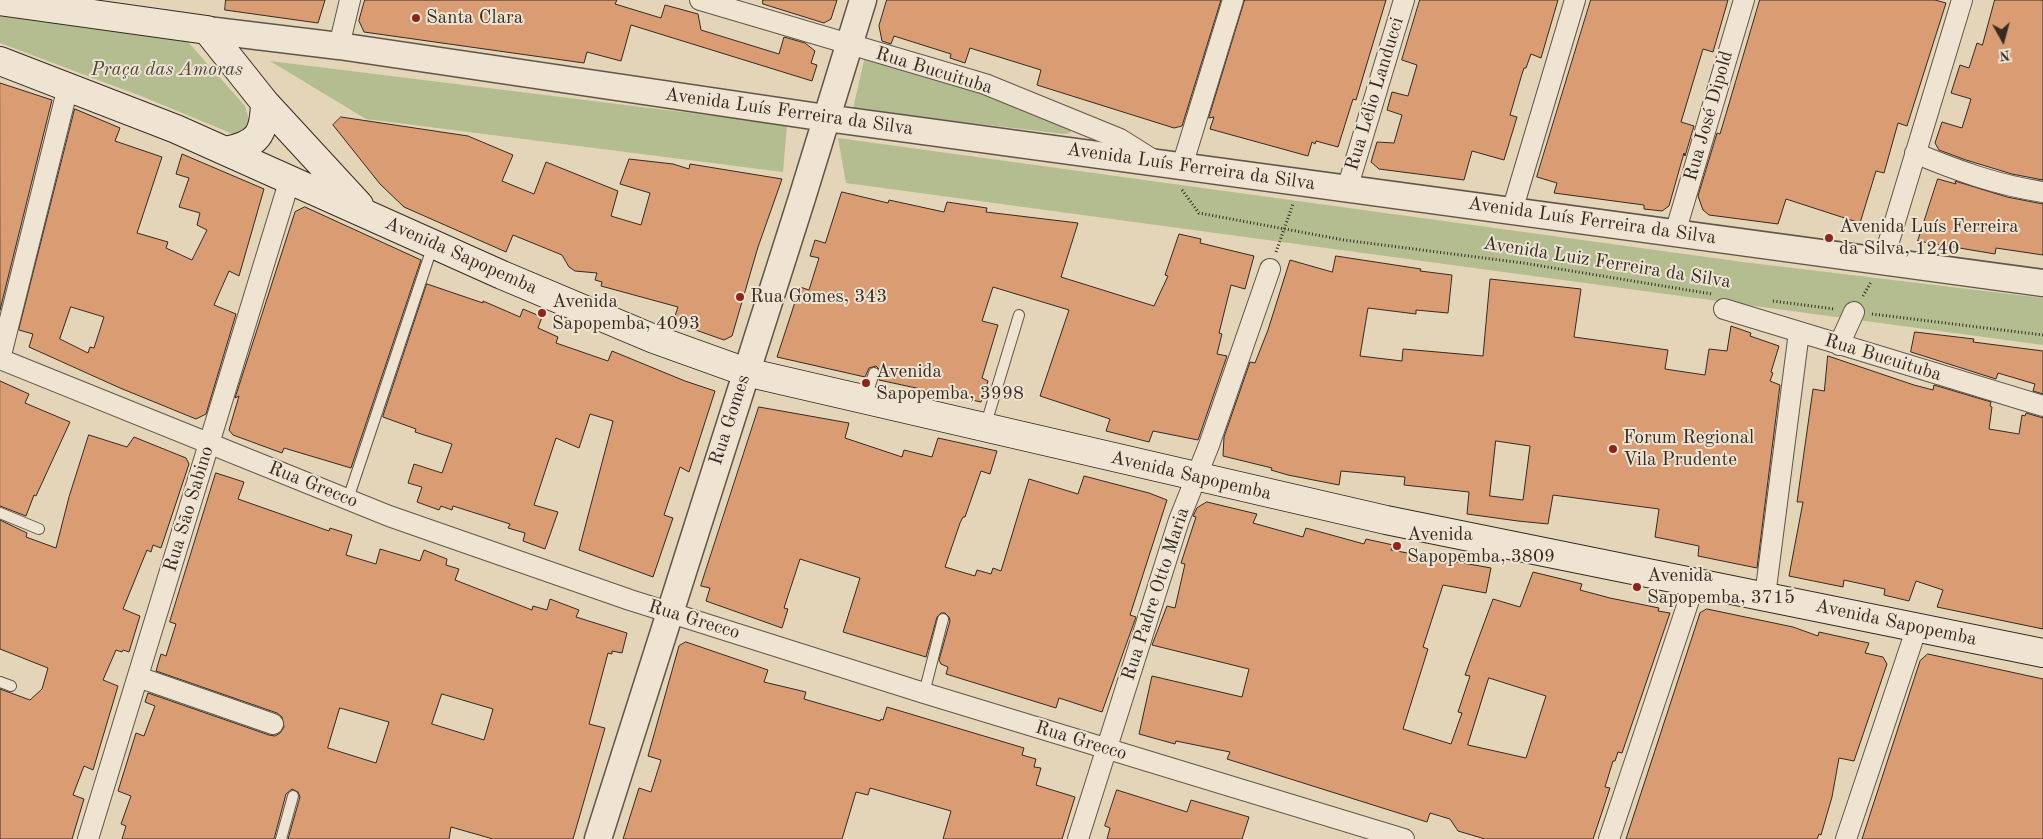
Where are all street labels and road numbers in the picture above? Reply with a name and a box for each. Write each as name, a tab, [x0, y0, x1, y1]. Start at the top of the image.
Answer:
street label: Rua Lélio Landucci	[1341, 15, 1409, 173]
street label: Rua Bucuituba	[873, 42, 995, 100]
street label: Rua José Dipold	[1679, 48, 1739, 184]
street label: Avenida Luís Ferreira da Silva	[663, 83, 915, 141]
street label: Avenida Luís Ferreira da Silva	[1065, 138, 1317, 196]
street label: Avenida Luís Ferreira da Silva	[1466, 192, 1718, 250]
street label: Avenida Sapopemba	[381, 212, 541, 300]
street label: Avenida Luiz Ferreira da Silva	[1481, 232, 1733, 294]
street label: Rua Bucuituba	[1822, 329, 1944, 387]
street label: Rua Gomes	[705, 372, 755, 468]
street label: Rua São Sabino	[159, 443, 219, 575]
street label: Avenida Sapopemba	[1108, 446, 1274, 506]
street label: Rua Grecco	[265, 457, 361, 513]
street label: Rua Padre Otto Maria	[1117, 505, 1195, 683]
street label: Rua Grecco	[645, 595, 743, 645]
street label: Avenida Sapopemba	[1813, 595, 1979, 651]
street label: Rua Grecco	[1032, 716, 1130, 766]

